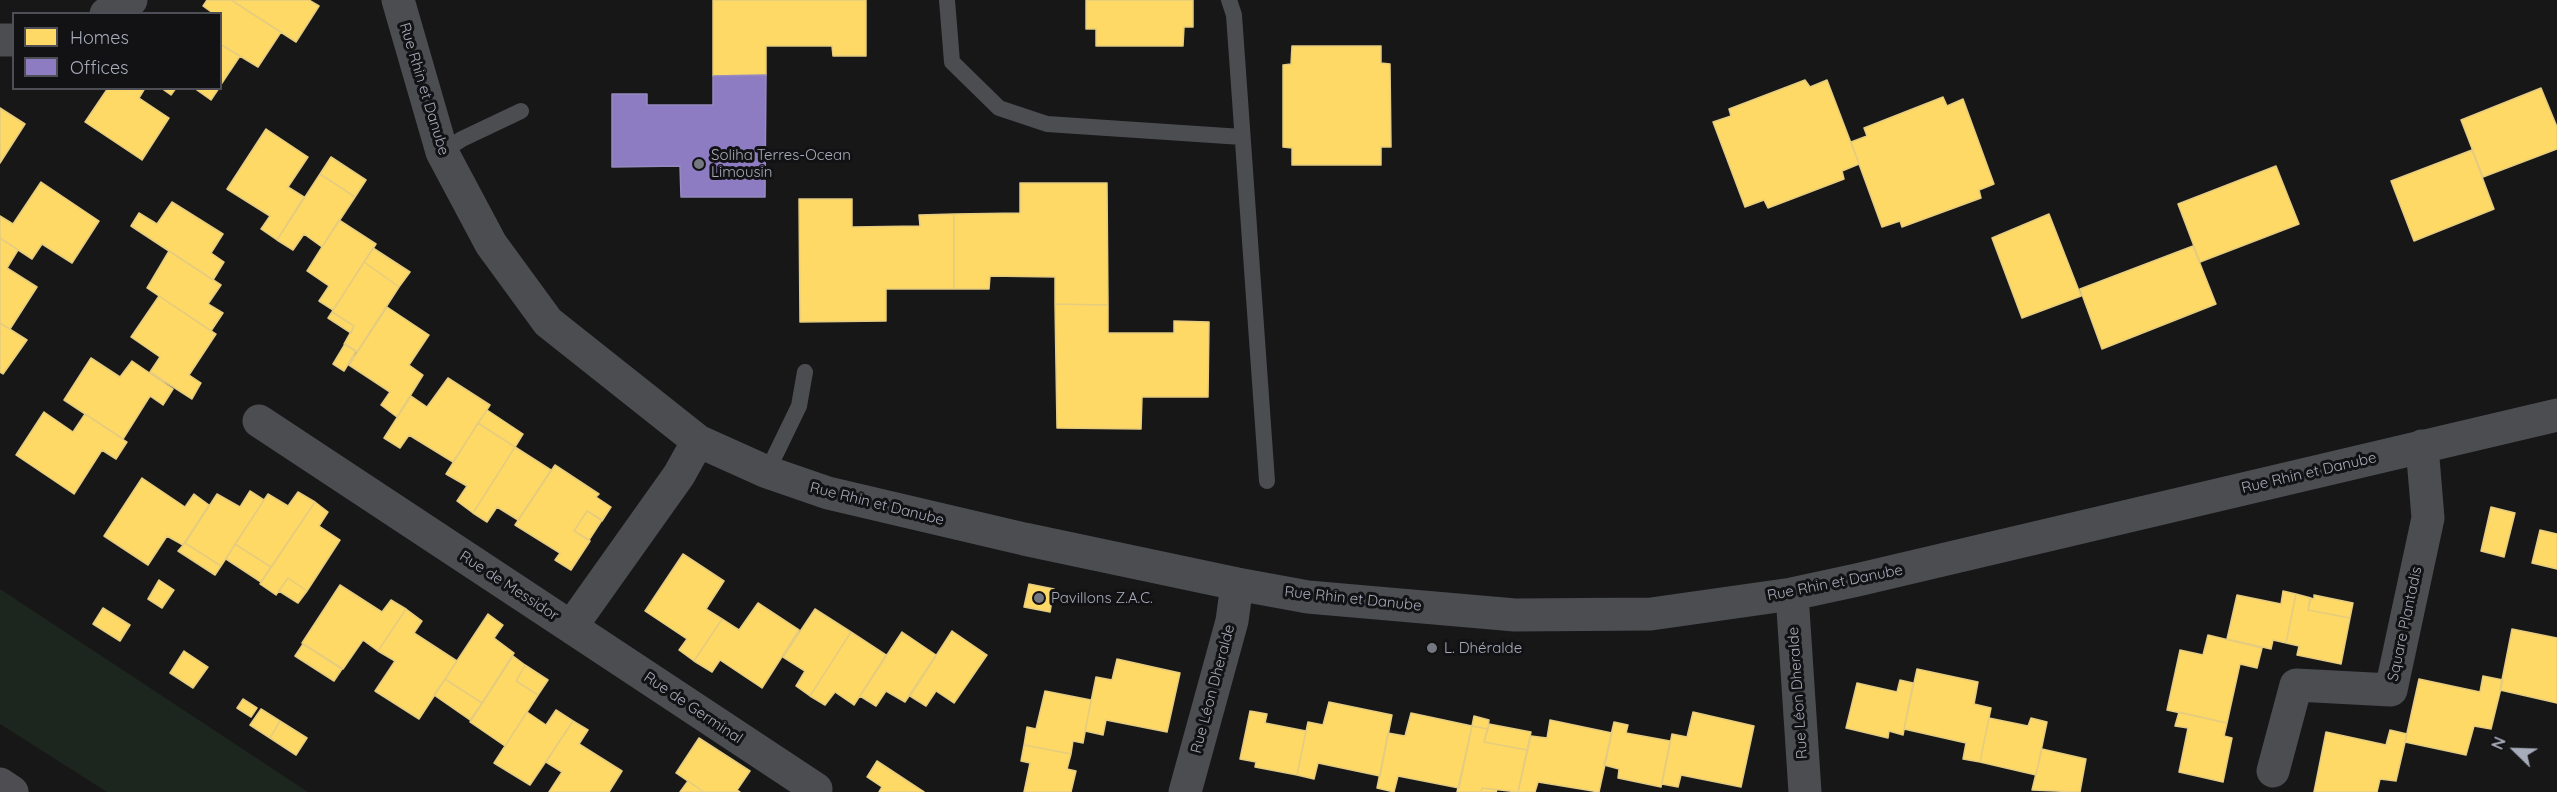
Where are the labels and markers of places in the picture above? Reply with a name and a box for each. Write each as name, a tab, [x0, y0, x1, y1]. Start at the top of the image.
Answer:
place label: Soliha Terres-Ocean Limousin	[711, 146, 851, 181]
marker: Soliha Terres-Ocean Limousin	[692, 157, 706, 171]
place label: Pavillons Z.A.C.	[1051, 589, 1153, 607]
marker: Pavillons Z.A.C.	[1032, 591, 1046, 605]
place label: L. Dhéralde	[1444, 639, 1522, 657]
marker: L. Dhéralde	[1425, 641, 1439, 655]

